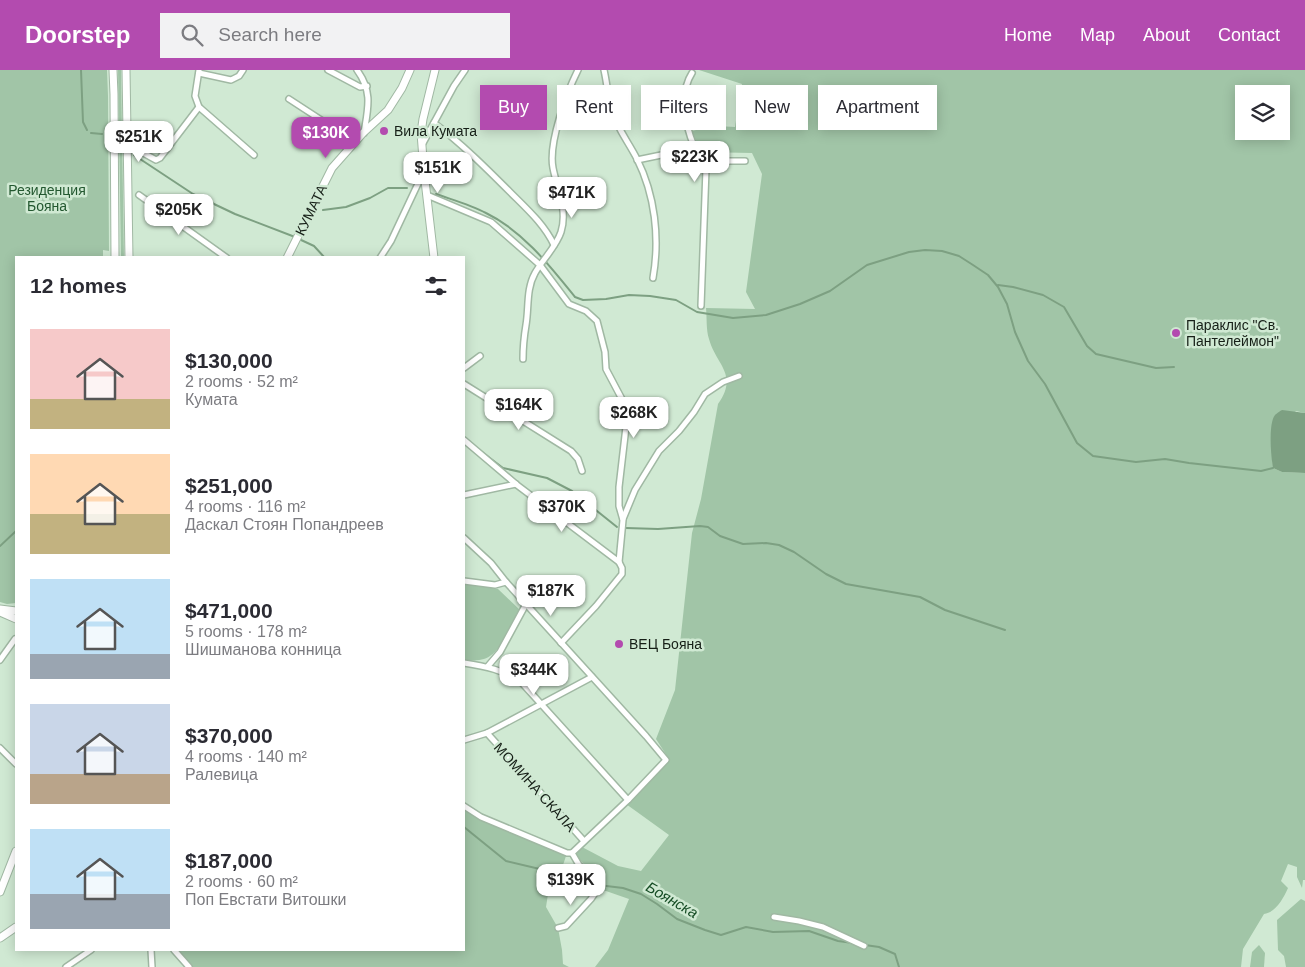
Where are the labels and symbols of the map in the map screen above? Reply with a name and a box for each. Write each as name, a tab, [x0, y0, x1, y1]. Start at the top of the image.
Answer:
pin: $130K	[291, 116, 361, 159]
pin: $251K	[104, 121, 174, 163]
place label: Вила Кумата	[394, 123, 477, 139]
marker: Вила Кумата	[378, 125, 390, 137]
pin: $223K	[660, 140, 730, 183]
pin: $151K	[403, 152, 473, 194]
pin: $471K	[537, 176, 607, 219]
street label: КУМАТА	[292, 181, 330, 238]
park label: Резиденция Бояна	[8, 182, 86, 214]
pin: $205K	[144, 194, 214, 236]
place label: Параклис "Св. Пантелеймон"	[1186, 317, 1279, 349]
marker: Параклис "Св. Пантелеймон"	[1170, 327, 1182, 339]
pin: $164K	[484, 388, 554, 431]
pin: $268K	[599, 396, 669, 439]
pin: $370K	[527, 490, 597, 533]
pin: $187K	[516, 574, 586, 617]
place label: ВЕЦ Бояна	[629, 636, 702, 652]
marker: ВЕЦ Бояна	[613, 638, 625, 650]
pin: $344K	[499, 654, 569, 696]
street label: МОМИНА СКАЛА	[491, 739, 580, 835]
pin: $139K	[536, 864, 606, 906]
water label: Боянска	[643, 878, 701, 921]

